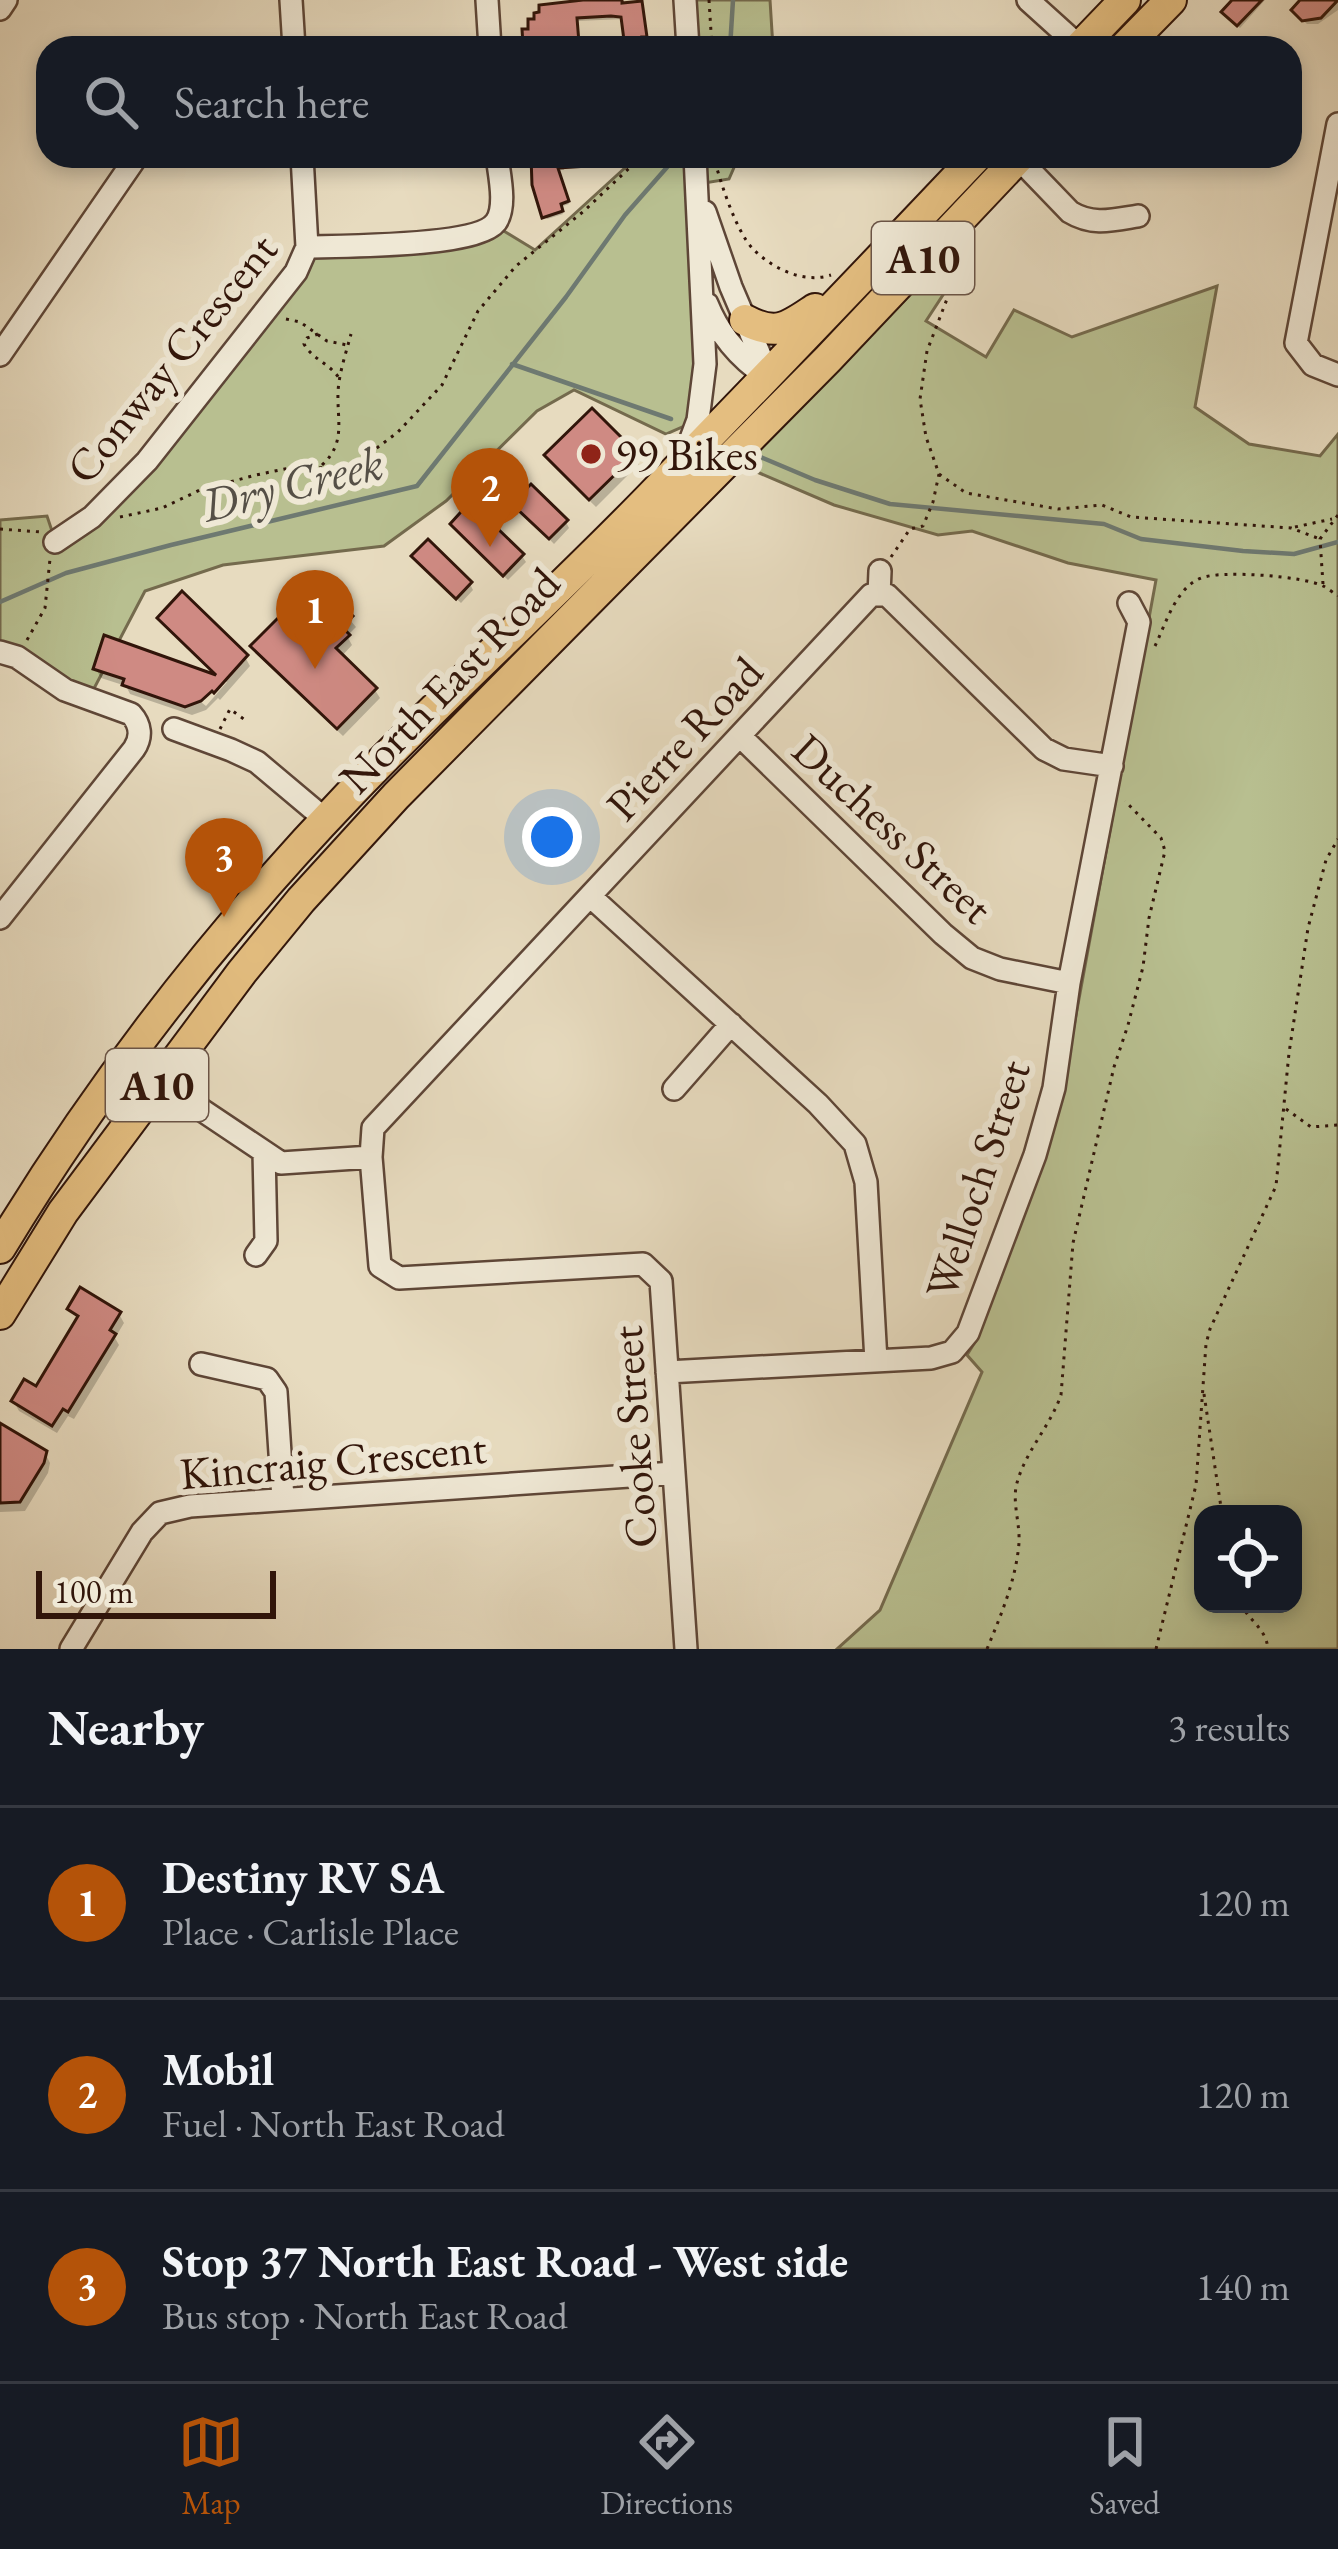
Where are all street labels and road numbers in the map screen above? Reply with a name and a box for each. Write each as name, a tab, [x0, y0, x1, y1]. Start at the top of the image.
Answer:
street label: Conway Crescent	[52, 221, 290, 495]
road number: A10	[872, 222, 974, 294]
street label: North East Road	[326, 554, 572, 806]
street label: Pierre Road	[593, 643, 775, 832]
street label: Duchess Street	[780, 720, 1006, 936]
road number: A10	[106, 1049, 208, 1121]
street label: Welloch Street	[911, 1052, 1043, 1306]
street label: Cooke Street	[596, 1324, 670, 1550]
street label: Kincraig Crescent	[177, 1418, 489, 1502]

